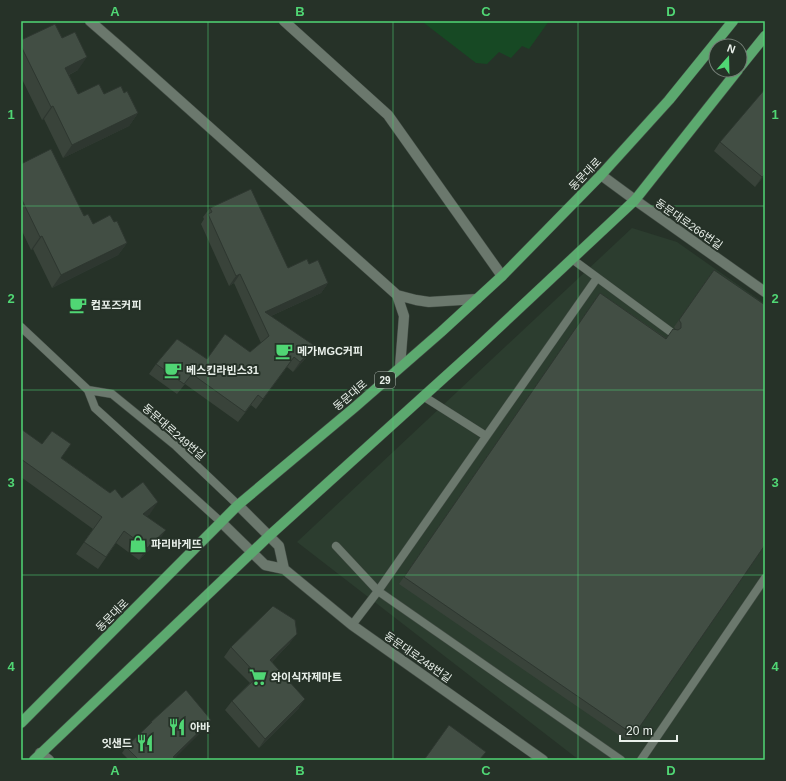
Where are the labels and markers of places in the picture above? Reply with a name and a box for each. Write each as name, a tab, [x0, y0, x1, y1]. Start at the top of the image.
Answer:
cafe icon: 컴포즈커피	[68, 295, 88, 315]
place label: 컴포즈커피	[91, 299, 142, 311]
cafe icon: 메가MGC커피	[274, 341, 294, 361]
place label: 메가MGC커피	[297, 345, 363, 357]
cafe icon: 베스킨라빈스31	[163, 360, 183, 380]
place label: 베스킨라빈스31	[186, 364, 259, 376]
shop icon: 파리바게뜨	[128, 534, 148, 554]
place label: 파리바게뜨	[151, 538, 202, 550]
supermarket icon: 와이식자제마트	[248, 667, 268, 687]
place label: 와이식자제마트	[271, 671, 342, 683]
restaurant icon: 아바	[167, 717, 187, 737]
place label: 아바	[190, 721, 210, 733]
restaurant icon: 잇샌드	[135, 733, 155, 753]
place label: 잇샌드	[102, 737, 132, 749]

